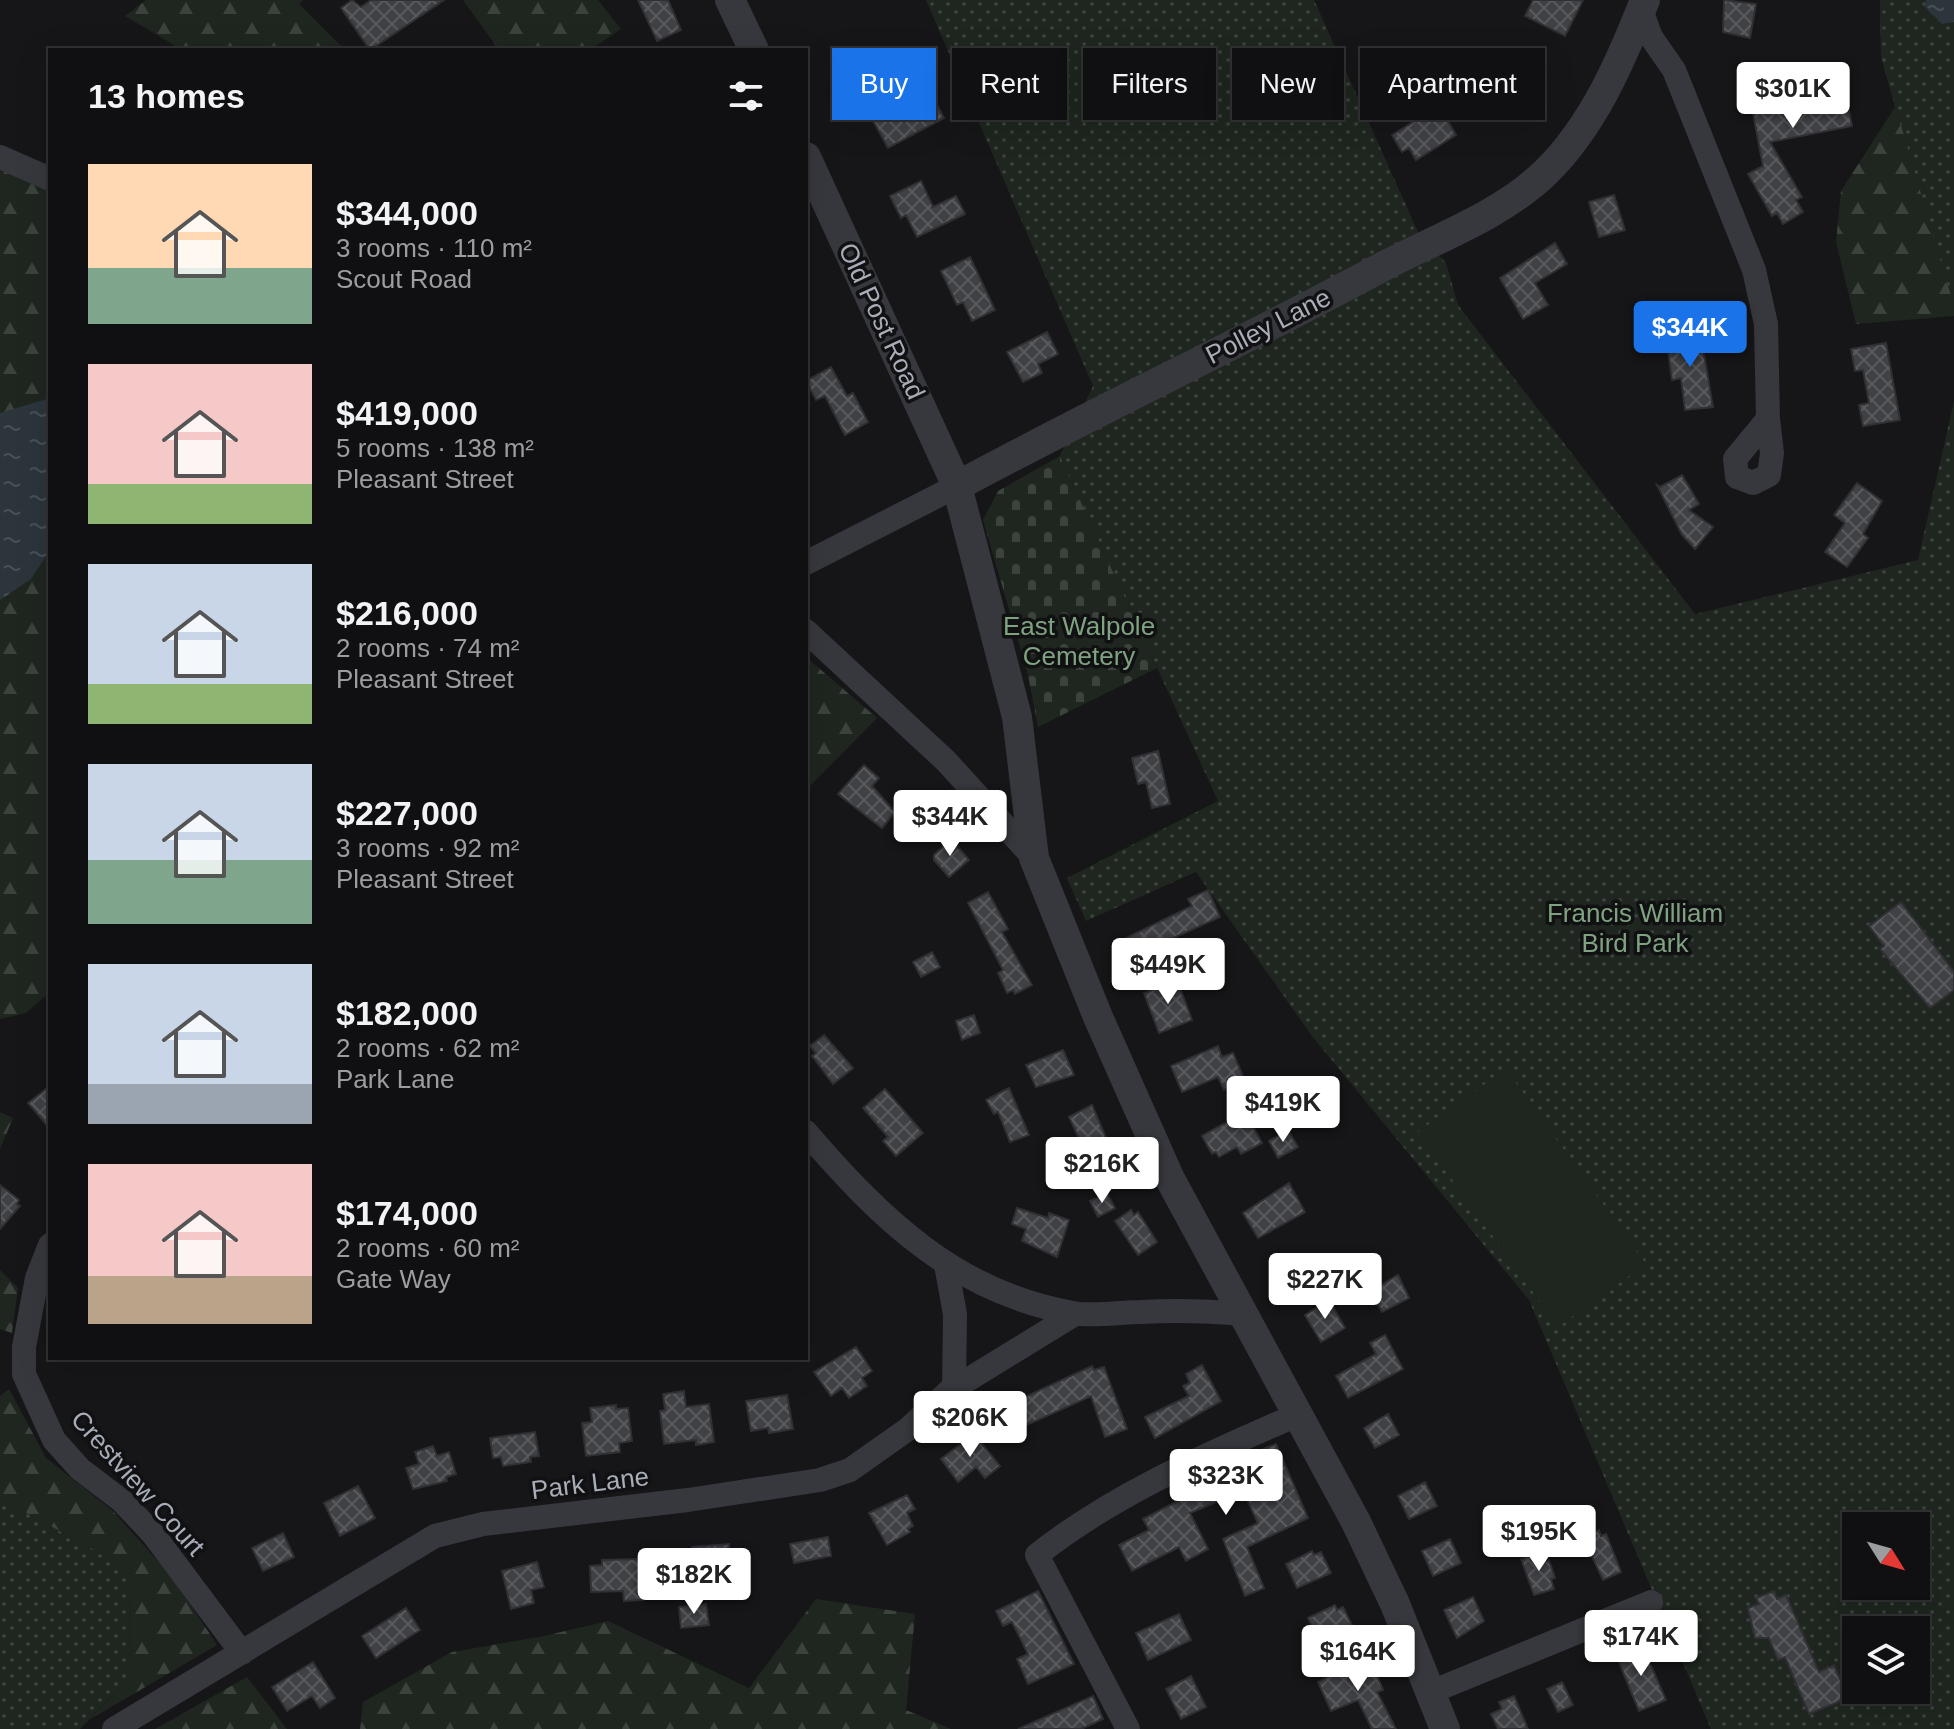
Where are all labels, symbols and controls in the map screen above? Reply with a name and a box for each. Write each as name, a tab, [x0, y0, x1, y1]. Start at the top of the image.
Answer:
chip: Buy	[832, 48, 936, 120]
chip: Rent	[952, 48, 1067, 120]
chip: Filters	[1083, 48, 1216, 120]
chip: New	[1232, 48, 1344, 120]
chip: Apartment	[1360, 48, 1545, 120]
pin: $301K	[1737, 62, 1849, 130]
text: $301K	[1755, 73, 1831, 103]
icon: filters	[724, 74, 768, 118]
text: 13 homes	[88, 77, 245, 115]
text: $344,000	[336, 194, 478, 232]
icon: home	[152, 196, 248, 292]
text: 3 rooms · 110 m²	[336, 233, 532, 263]
street label: Old Post Road	[833, 238, 931, 404]
text: Scout Road	[336, 264, 472, 294]
street label: Polley Lane	[1201, 282, 1335, 370]
pin: $344K	[1634, 301, 1746, 369]
text: $344K	[1652, 312, 1728, 342]
text: $419,000	[336, 394, 478, 432]
icon: home	[152, 396, 248, 492]
text: 5 rooms · 138 m²	[336, 433, 534, 463]
text: Pleasant Street	[336, 464, 514, 494]
text: $216,000	[336, 594, 478, 632]
icon: home	[152, 596, 248, 692]
park label: East Walpole Cemetery	[1003, 611, 1155, 671]
text: 2 rooms · 74 m²	[336, 633, 520, 663]
text: Pleasant Street	[336, 664, 514, 694]
pin: $344K	[894, 790, 1006, 858]
text: $227,000	[336, 794, 478, 832]
icon: home	[152, 796, 248, 892]
text: $344K	[912, 801, 988, 831]
text: 3 rooms · 92 m²	[336, 833, 520, 863]
text: Pleasant Street	[336, 864, 514, 894]
park label: Francis William Bird Park	[1547, 898, 1723, 958]
pin: $449K	[1112, 938, 1224, 1006]
text: $449K	[1130, 949, 1206, 979]
text: $182,000	[336, 994, 478, 1032]
icon: home	[152, 996, 248, 1092]
text: 2 rooms · 62 m²	[336, 1033, 520, 1063]
text: Park Lane	[336, 1064, 455, 1094]
pin: $419K	[1227, 1076, 1339, 1144]
text: $419K	[1245, 1087, 1321, 1117]
pin: $216K	[1046, 1137, 1158, 1205]
text: $216K	[1064, 1148, 1140, 1178]
text: $174,000	[336, 1194, 478, 1232]
icon: home	[152, 1196, 248, 1292]
text: 2 rooms · 60 m²	[336, 1233, 520, 1263]
pin: $227K	[1269, 1253, 1381, 1321]
text: Gate Way	[336, 1264, 451, 1294]
text: $227K	[1287, 1264, 1363, 1294]
pin: $206K	[914, 1391, 1026, 1459]
text: $206K	[932, 1402, 1008, 1432]
street label: Crestview Court	[65, 1404, 212, 1562]
pin: $323K	[1170, 1449, 1282, 1517]
text: $323K	[1188, 1460, 1264, 1490]
street label: Park Lane	[529, 1461, 651, 1505]
pin: $195K	[1483, 1505, 1595, 1573]
north arrow	[1842, 1512, 1930, 1600]
map controls	[1842, 1512, 1930, 1704]
text: $195K	[1501, 1516, 1577, 1546]
pin: $182K	[638, 1548, 750, 1616]
text: $182K	[656, 1559, 732, 1589]
pin: $174K	[1585, 1610, 1697, 1678]
button: layers	[1842, 1616, 1930, 1704]
text: $174K	[1603, 1621, 1679, 1651]
pin: $164K	[1302, 1625, 1414, 1693]
text: $164K	[1320, 1636, 1396, 1666]

